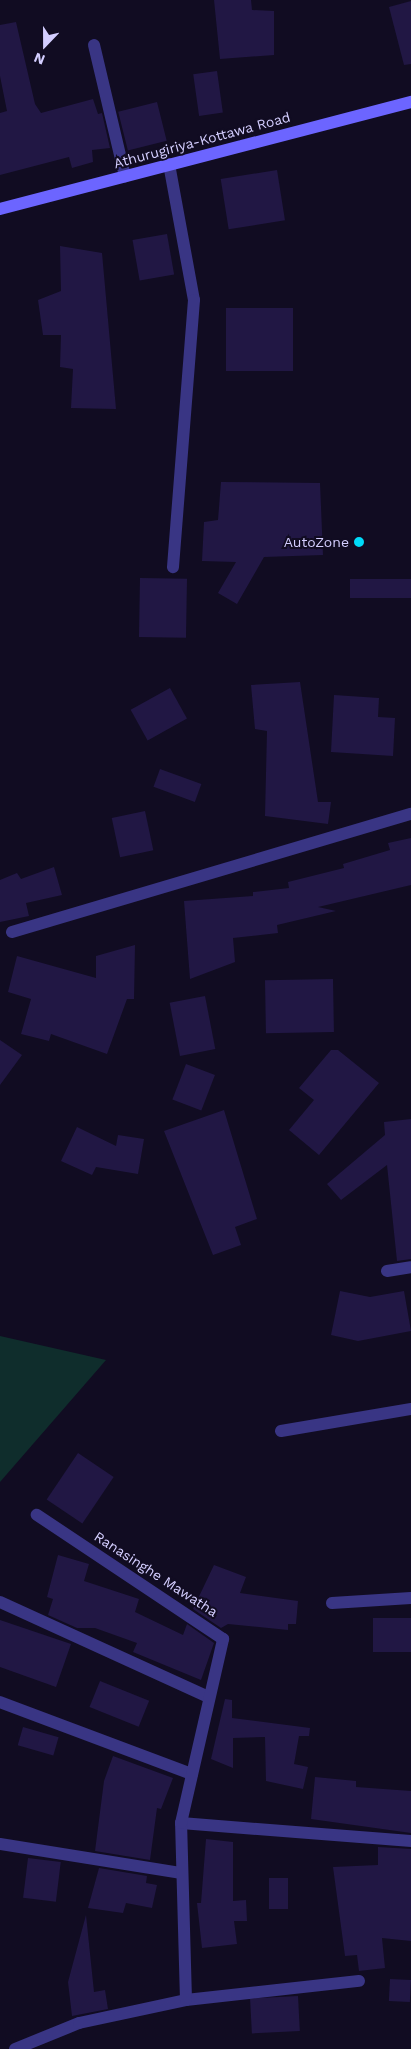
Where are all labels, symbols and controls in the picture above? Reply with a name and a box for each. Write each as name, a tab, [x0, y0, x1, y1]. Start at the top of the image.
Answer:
north arrow	[20, 20, 70, 70]
text: N	[32, 50, 47, 68]
street label: Athurugiriya-Kottawa Road	[112, 108, 292, 172]
place label: AutoZone	[284, 534, 349, 550]
marker: AutoZone	[353, 536, 365, 548]
street label: Ranasinghe Mawatha	[91, 1528, 221, 1620]

